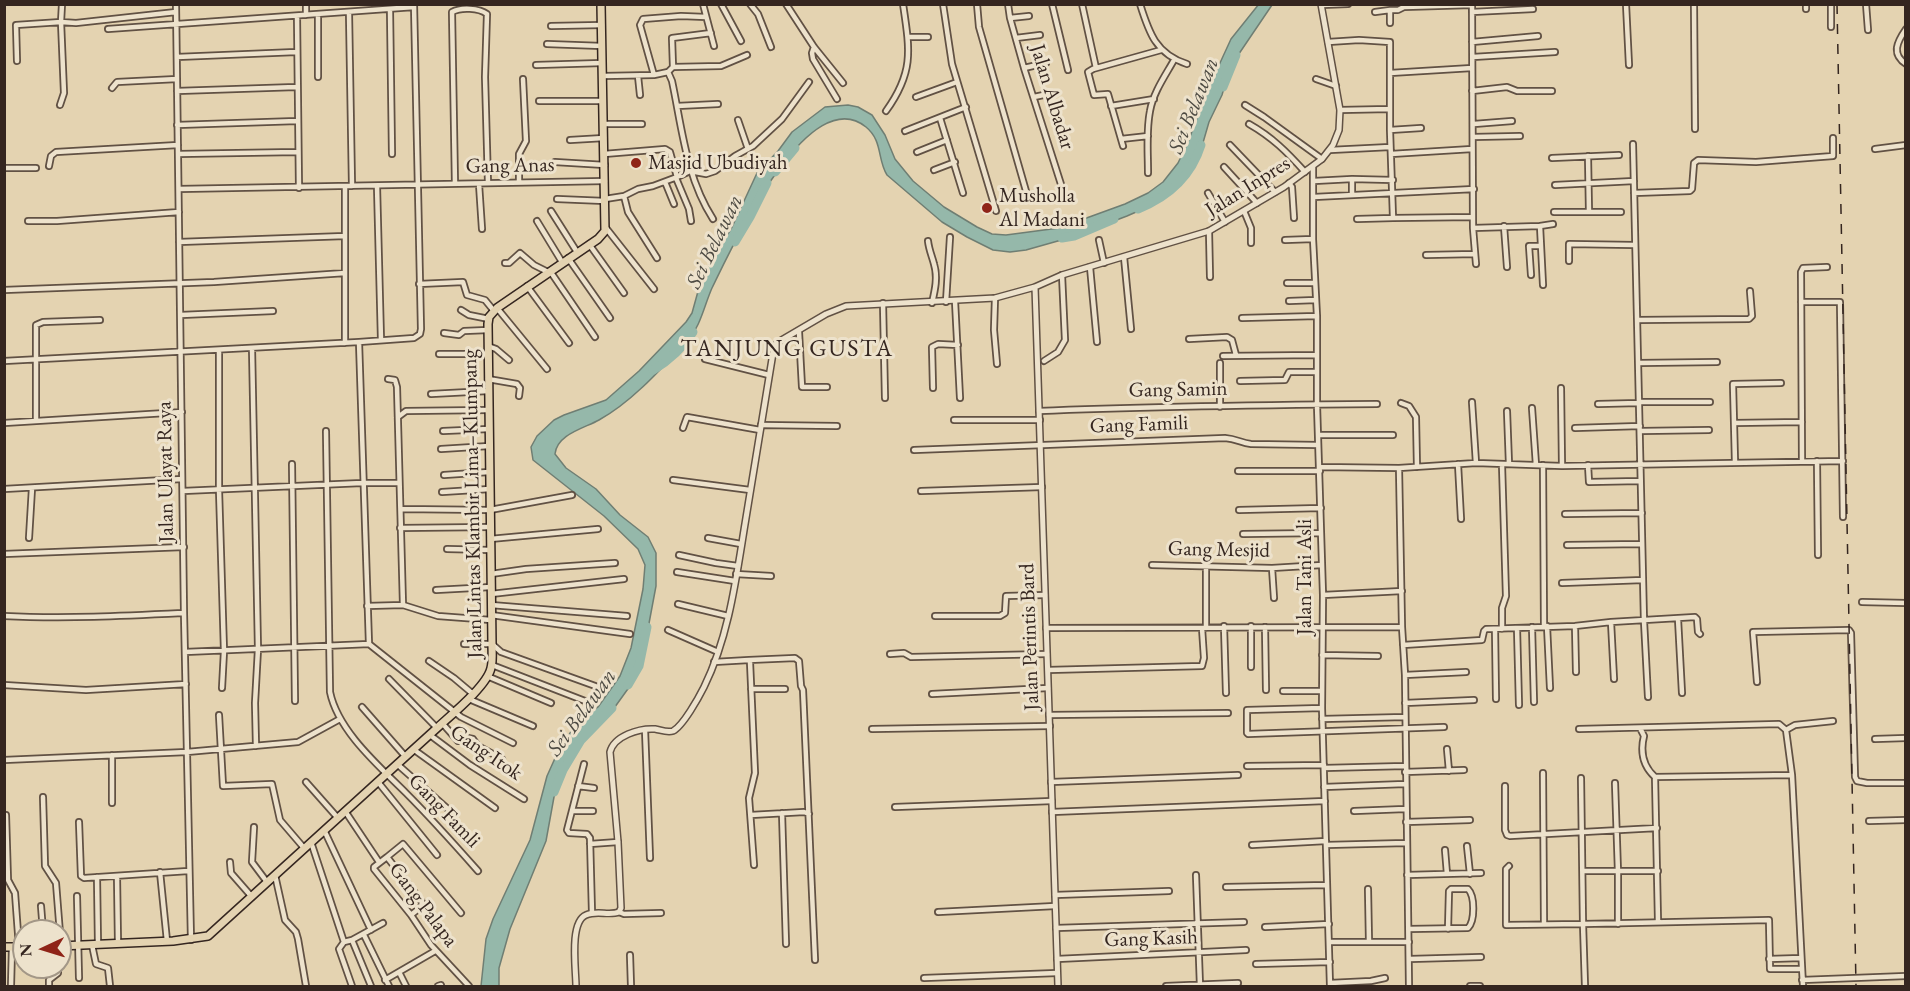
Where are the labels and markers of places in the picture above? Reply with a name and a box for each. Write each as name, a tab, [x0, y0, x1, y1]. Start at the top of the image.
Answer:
place label: Masjid Ubudiyah	[648, 150, 788, 176]
marker: Masjid Ubudiyah	[629, 156, 643, 170]
place label: Musholla Al Madani	[999, 183, 1085, 233]
marker: Musholla Al Madani	[980, 201, 994, 215]

